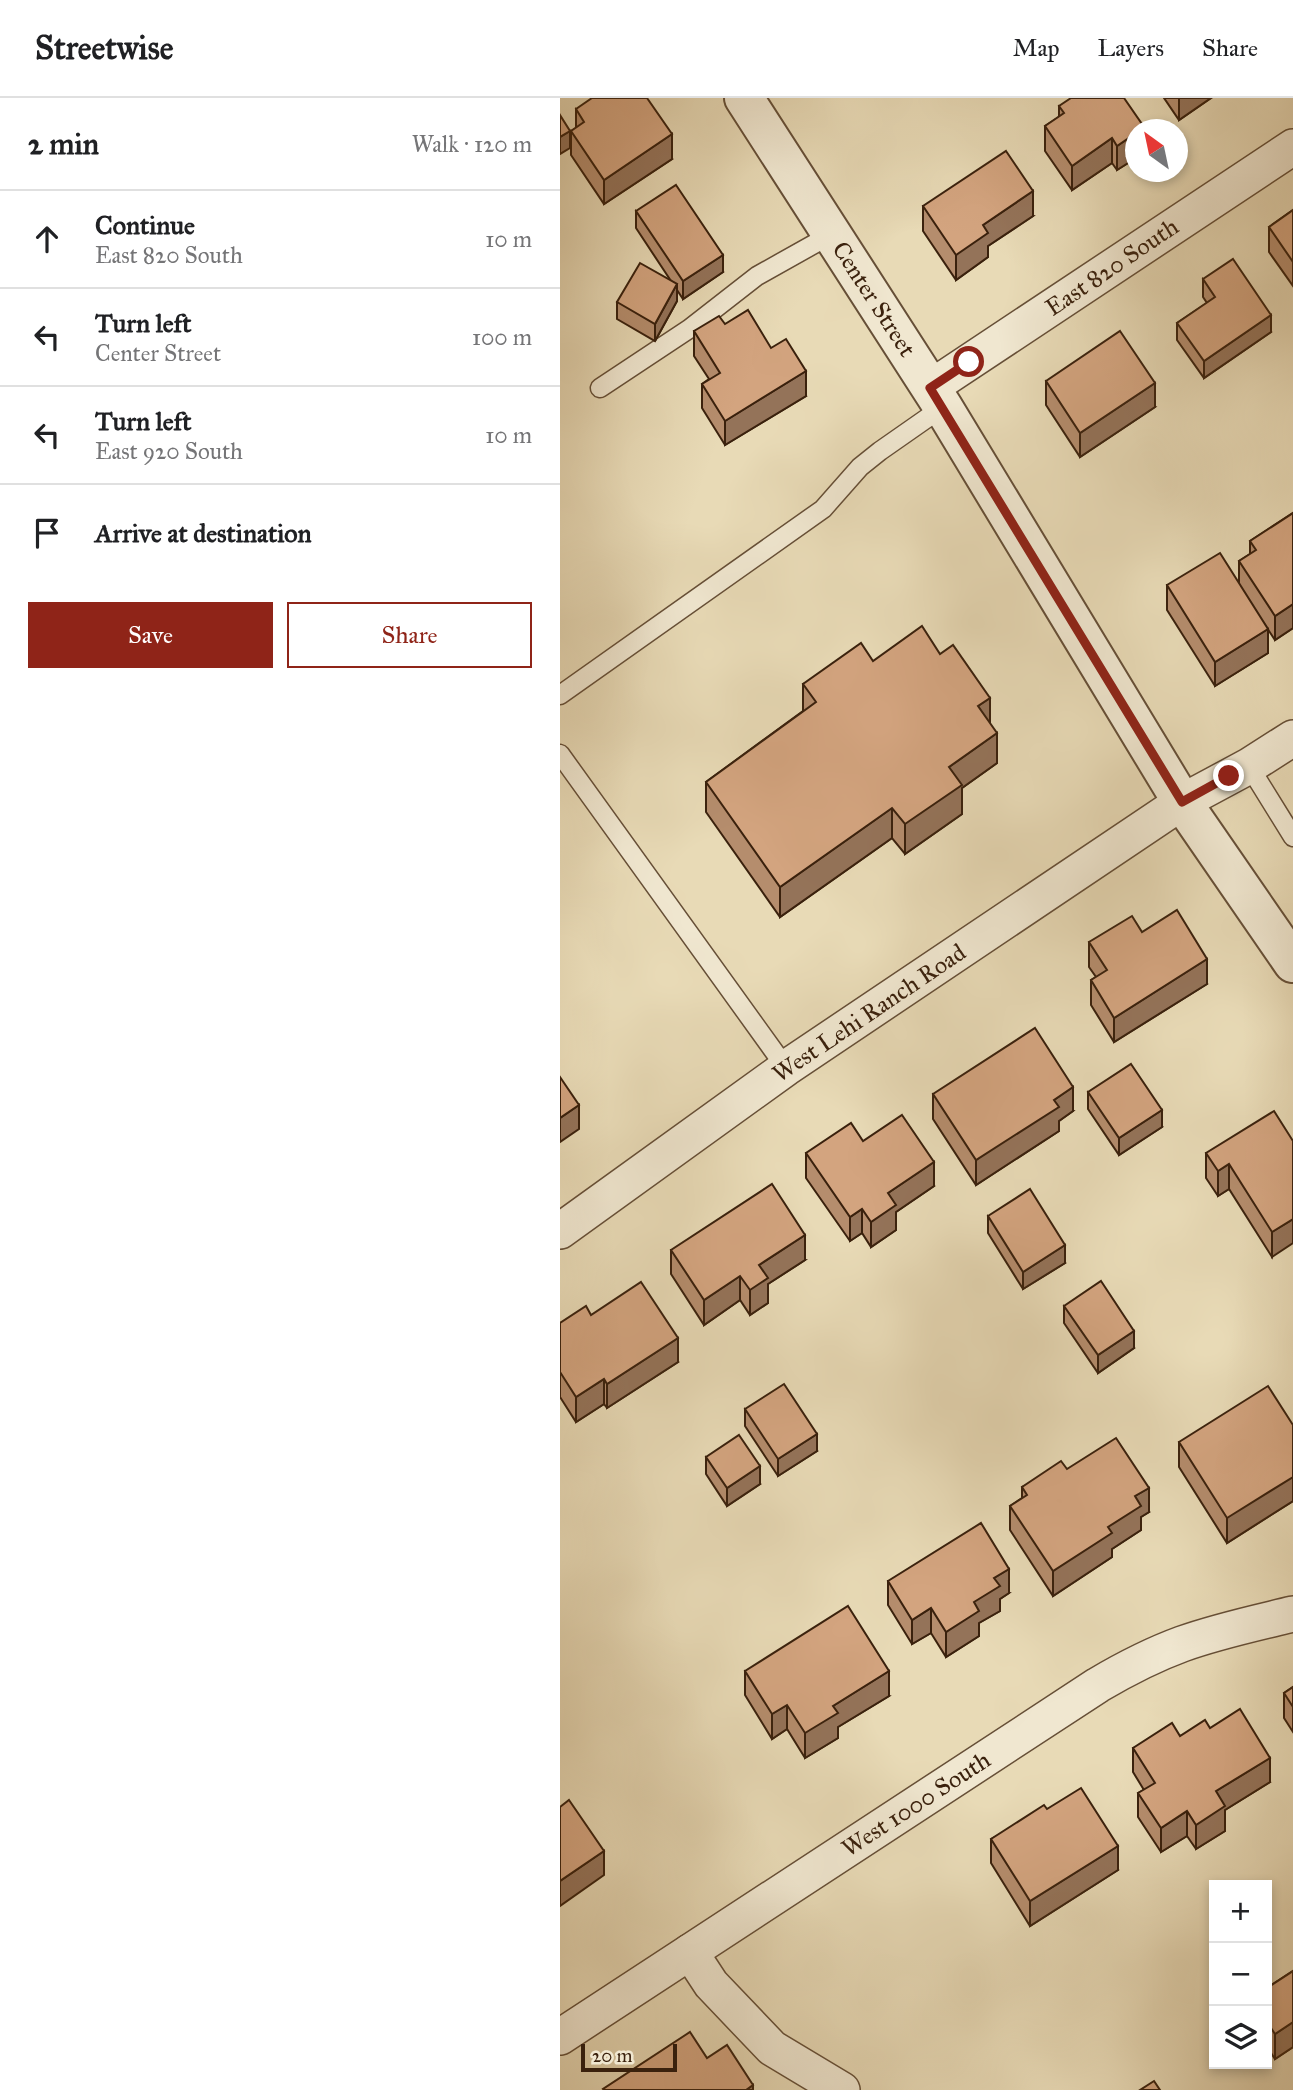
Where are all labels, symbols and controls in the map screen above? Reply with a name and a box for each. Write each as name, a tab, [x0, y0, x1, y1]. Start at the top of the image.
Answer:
text: Streetwise	[35, 28, 173, 68]
text: Map	[1013, 33, 1060, 63]
text: Layers	[1098, 33, 1164, 63]
text: Share	[1202, 33, 1258, 63]
north arrow	[1125, 119, 1188, 182]
text: 2 min	[28, 126, 99, 162]
text: Walk · 120 m	[412, 130, 532, 158]
text: Continue	[95, 209, 195, 241]
street label: East 820 South	[1040, 211, 1184, 323]
icon: ahead	[28, 220, 66, 258]
text: 10 m	[485, 225, 532, 253]
street label: Center Street	[826, 236, 923, 363]
text: East 820 South	[95, 241, 243, 269]
text: Turn left	[95, 307, 191, 339]
icon: left	[28, 318, 66, 356]
text: 100 m	[472, 323, 532, 351]
text: Center Street	[95, 339, 221, 367]
route start	[953, 346, 984, 377]
text: Turn left	[95, 405, 191, 437]
icon: left	[28, 416, 66, 454]
text: 10 m	[485, 421, 532, 449]
text: East 920 South	[95, 437, 243, 465]
icon: arrive	[28, 514, 66, 552]
text: Arrive at destination	[95, 517, 312, 549]
button: Save	[28, 602, 273, 668]
button: Share	[287, 602, 532, 668]
route end	[1213, 760, 1244, 791]
street label: West Lehi Ranch Road	[767, 937, 971, 1089]
street label: West 1000 South	[836, 1745, 996, 1863]
map controls	[1209, 1880, 1272, 2069]
button: +	[1209, 1880, 1272, 1943]
button: −	[1209, 1943, 1272, 2006]
button: layers	[1209, 2006, 1272, 2069]
scale bar	[581, 2041, 677, 2073]
text: 20 m	[592, 2044, 633, 2067]

